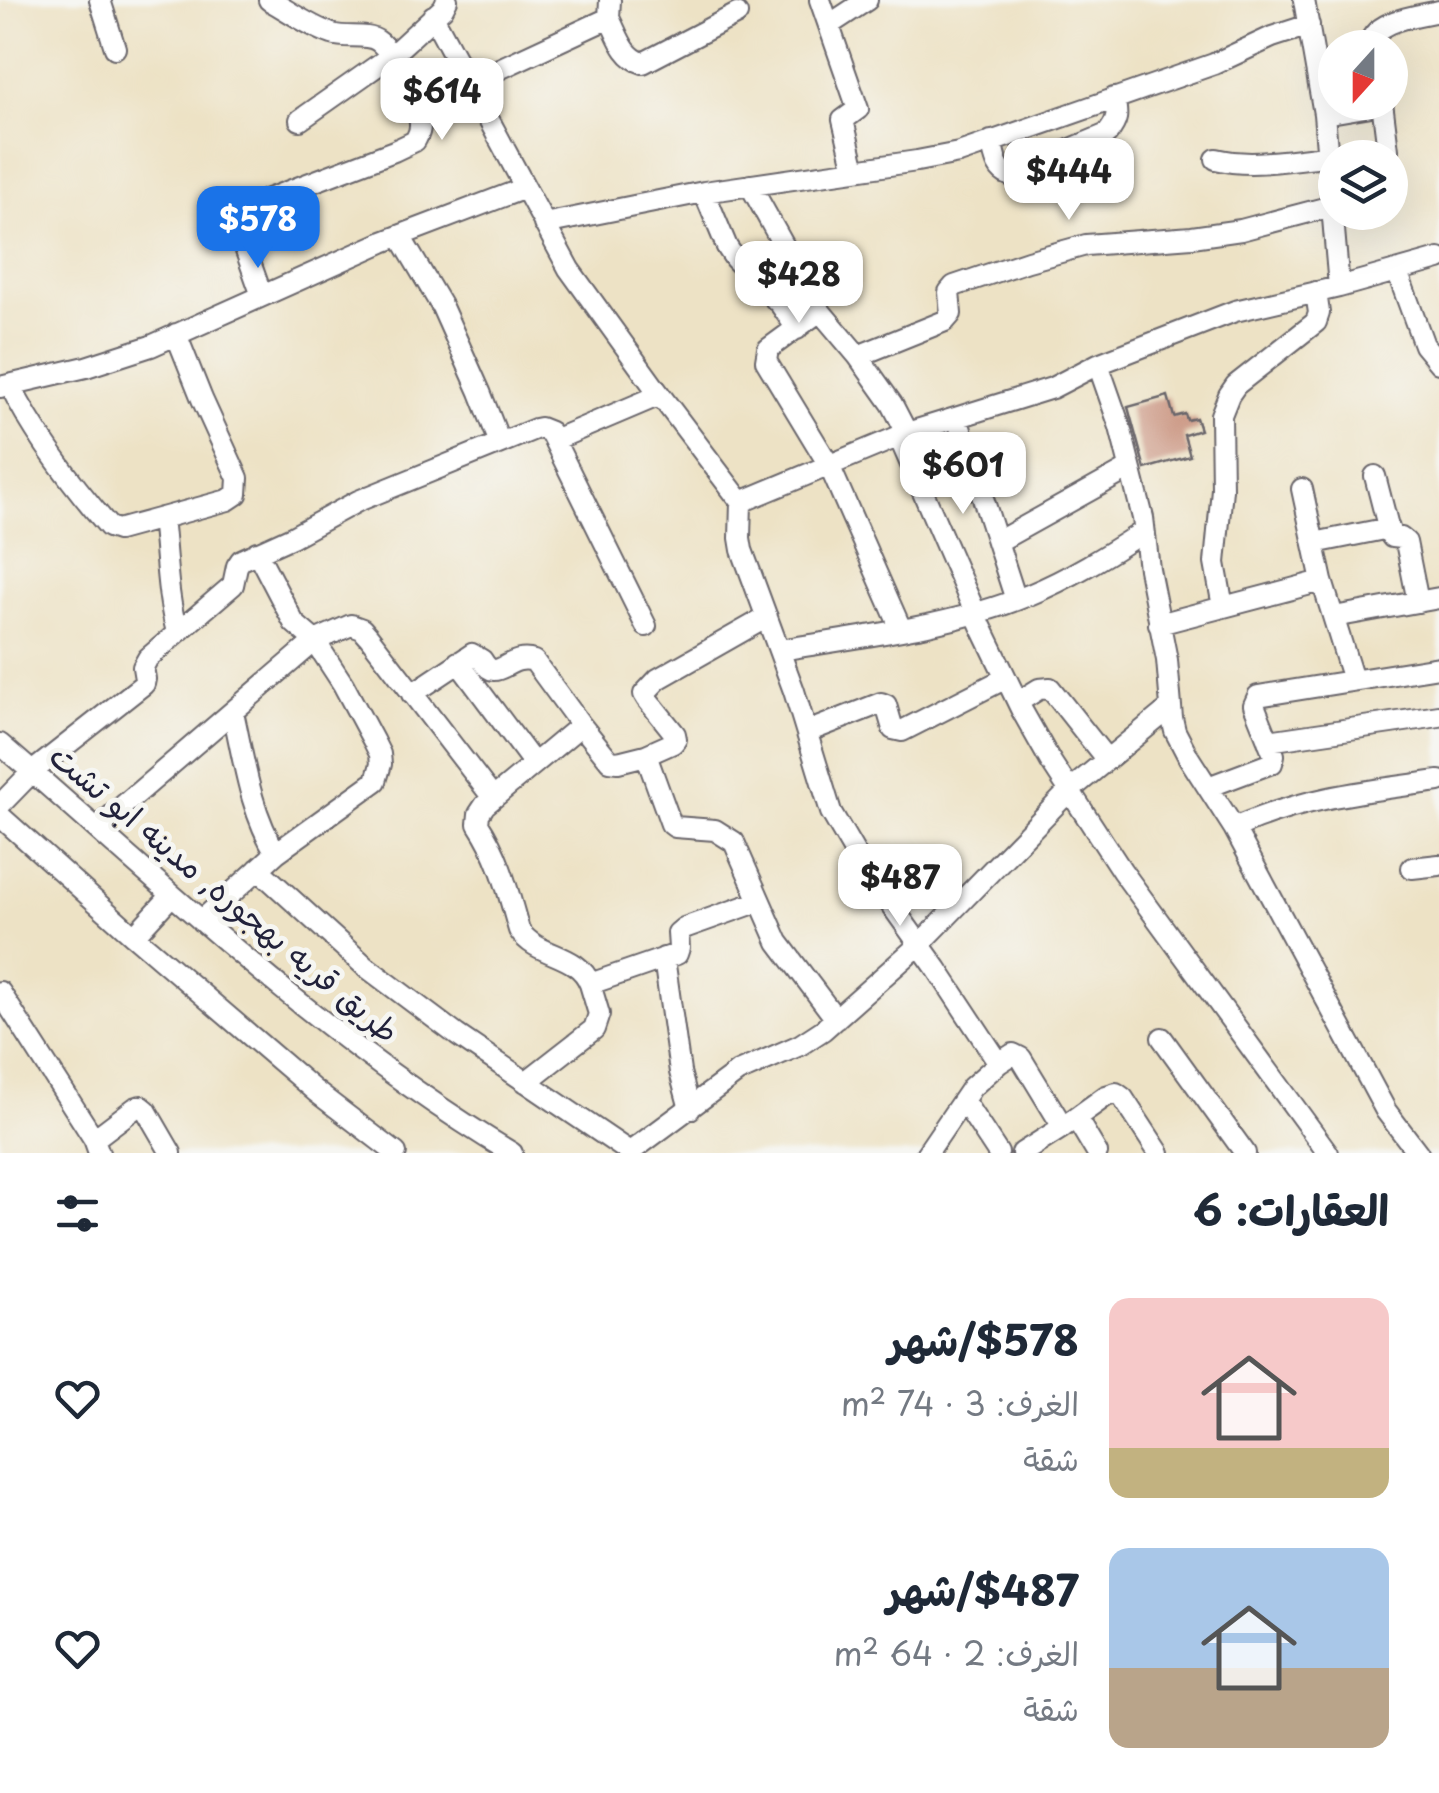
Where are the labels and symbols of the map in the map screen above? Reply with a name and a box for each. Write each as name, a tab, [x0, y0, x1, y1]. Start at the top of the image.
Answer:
north arrow	[1318, 30, 1408, 120]
pin: $614	[383, 58, 501, 143]
pin: $444	[1010, 138, 1128, 223]
pin: $578	[199, 186, 317, 271]
pin: $428	[740, 241, 858, 326]
pin: $601	[904, 432, 1022, 517]
street label: طريق قريه بهجوره, مدينه ابو تشت	[40, 731, 411, 1053]
pin: $487	[841, 844, 959, 929]

